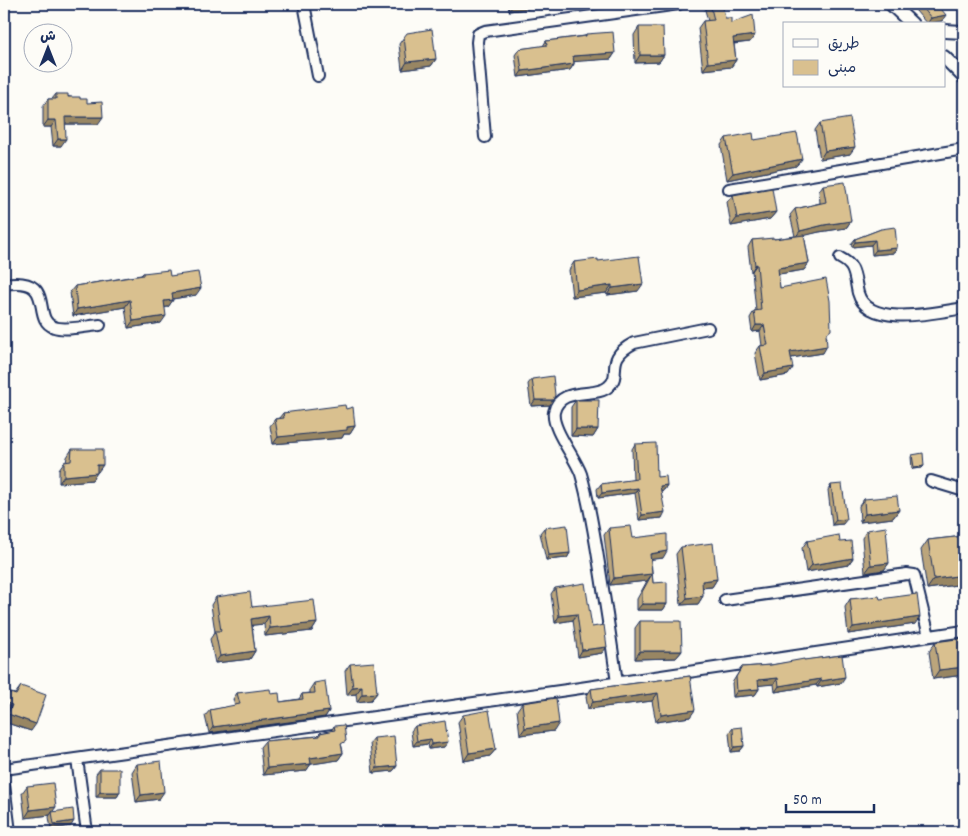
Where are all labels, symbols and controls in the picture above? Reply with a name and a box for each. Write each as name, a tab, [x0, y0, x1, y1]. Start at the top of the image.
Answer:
north arrow	[22, 22, 72, 72]
legend	[783, 22, 946, 88]
text: ش	[40, 27, 56, 47]
text: طريق	[828, 34, 860, 56]
text: مبنى	[828, 58, 856, 80]
scale bar	[786, 781, 873, 813]
text: 50 m	[793, 790, 822, 812]

